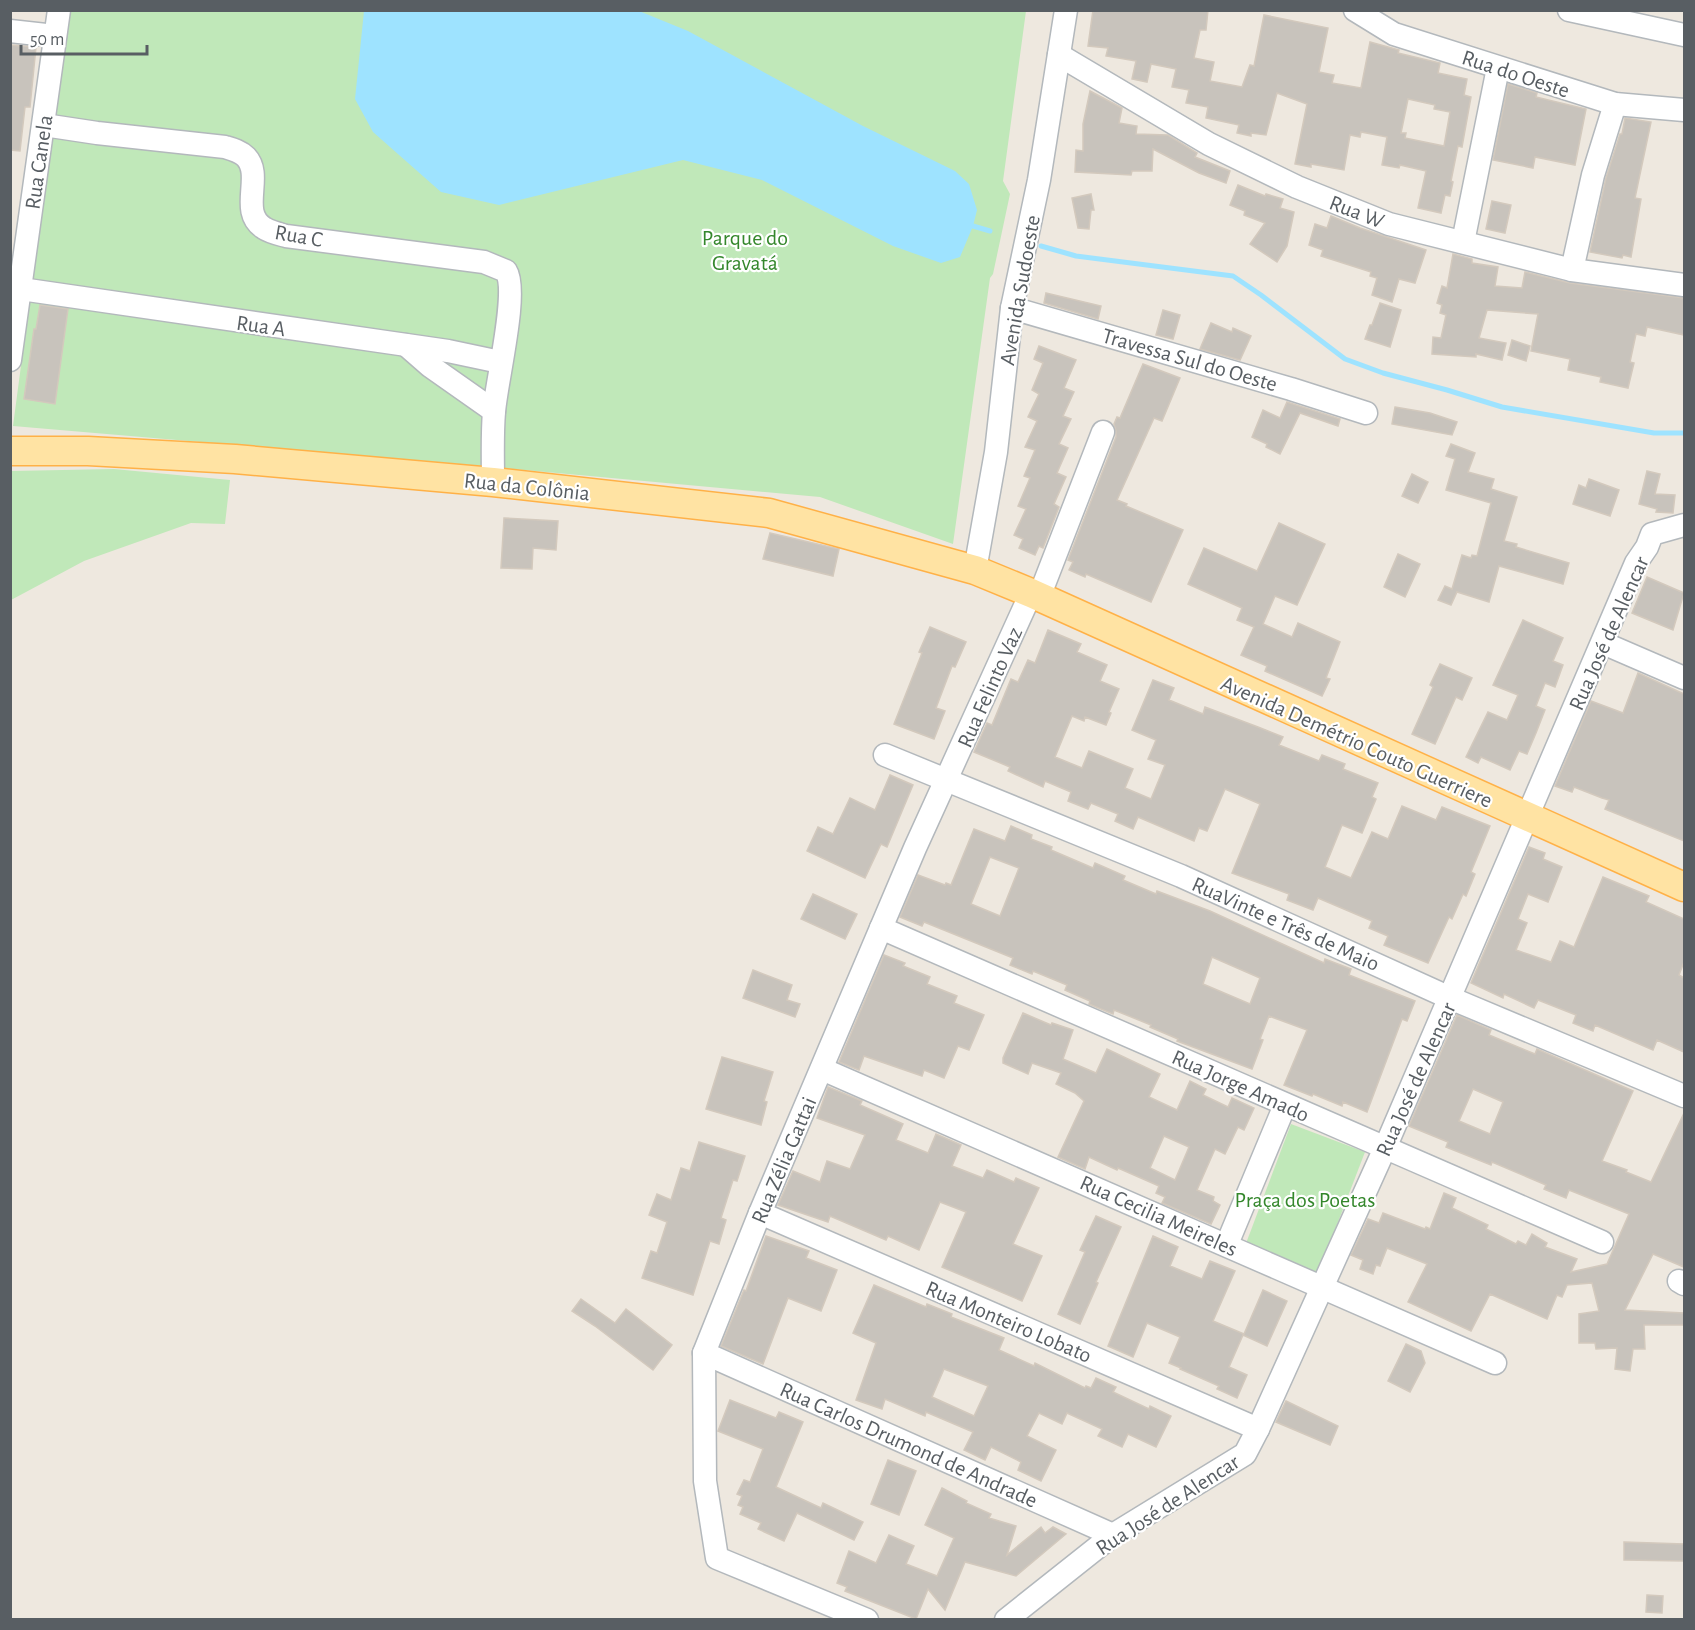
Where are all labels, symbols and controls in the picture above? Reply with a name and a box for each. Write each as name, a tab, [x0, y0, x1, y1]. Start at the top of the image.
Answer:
scale bar	[21, 18, 147, 56]
text: 50 m	[30, 31, 64, 49]
street label: Rua do Oeste	[1459, 46, 1572, 102]
street label: Rua Canela	[21, 113, 57, 211]
street label: Rua W	[1326, 192, 1387, 232]
street label: Avenida Sudoeste	[996, 213, 1044, 367]
street label: Rua C	[273, 221, 324, 251]
park label: Parque do Gravatá	[702, 227, 788, 274]
street label: Rua A	[235, 312, 287, 340]
street label: Travessa Sul do Oeste	[1100, 324, 1280, 395]
street label: Rua da Colônia	[463, 469, 591, 505]
street label: Rua José de Alencar	[1565, 553, 1653, 714]
street label: Rua Felinto Vaz	[954, 624, 1026, 751]
street label: Avenida Demétrio Couto Guerriere	[1218, 672, 1496, 812]
street label: RuaVinte e Três de Maio	[1189, 873, 1383, 975]
street label: Rua José de Alencar	[1372, 999, 1460, 1160]
street label: Rua Jorge Amado	[1169, 1046, 1313, 1126]
street label: Rua Zélia Gattai	[747, 1094, 820, 1227]
street label: Rua Cecilia Meireles	[1077, 1171, 1241, 1260]
park label: Praça dos Poetas	[1235, 1189, 1375, 1211]
street label: Rua Monteiro Lobato	[922, 1277, 1095, 1367]
street label: Rua Carlos Drumond de Andrade	[777, 1378, 1041, 1512]
street label: Rua José de Alencar	[1092, 1450, 1243, 1559]

